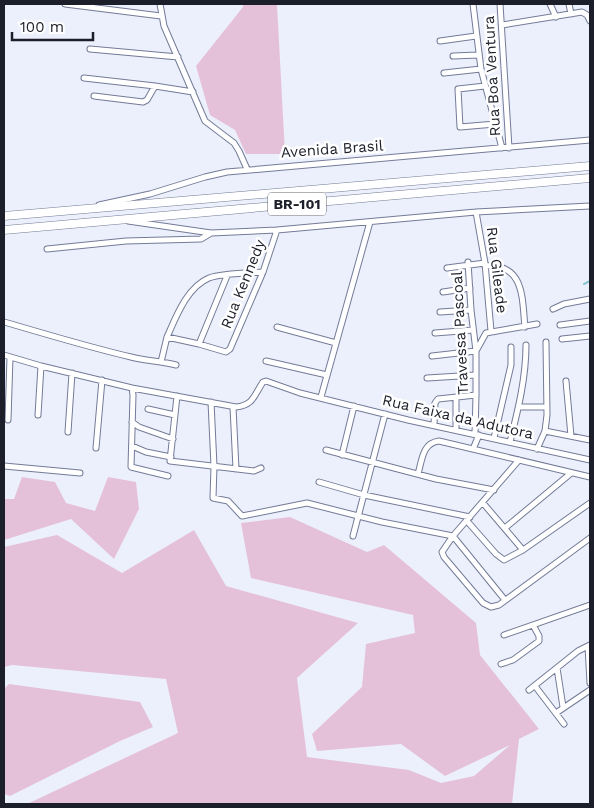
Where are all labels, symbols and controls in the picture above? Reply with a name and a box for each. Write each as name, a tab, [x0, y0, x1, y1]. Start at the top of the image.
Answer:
scale bar	[12, 10, 94, 42]
street label: Rua Boa Ventura	[480, 15, 504, 137]
text: 100 m	[20, 18, 64, 36]
street label: Avenida Brasil	[280, 136, 384, 162]
road number: BR-101	[268, 192, 326, 215]
street label: Rua Gileade	[483, 226, 511, 314]
street label: Rua Kennedy	[217, 237, 269, 331]
street label: Travessa Pascoal	[448, 270, 472, 395]
street label: Rua Faixa da Adutora	[381, 391, 536, 443]

